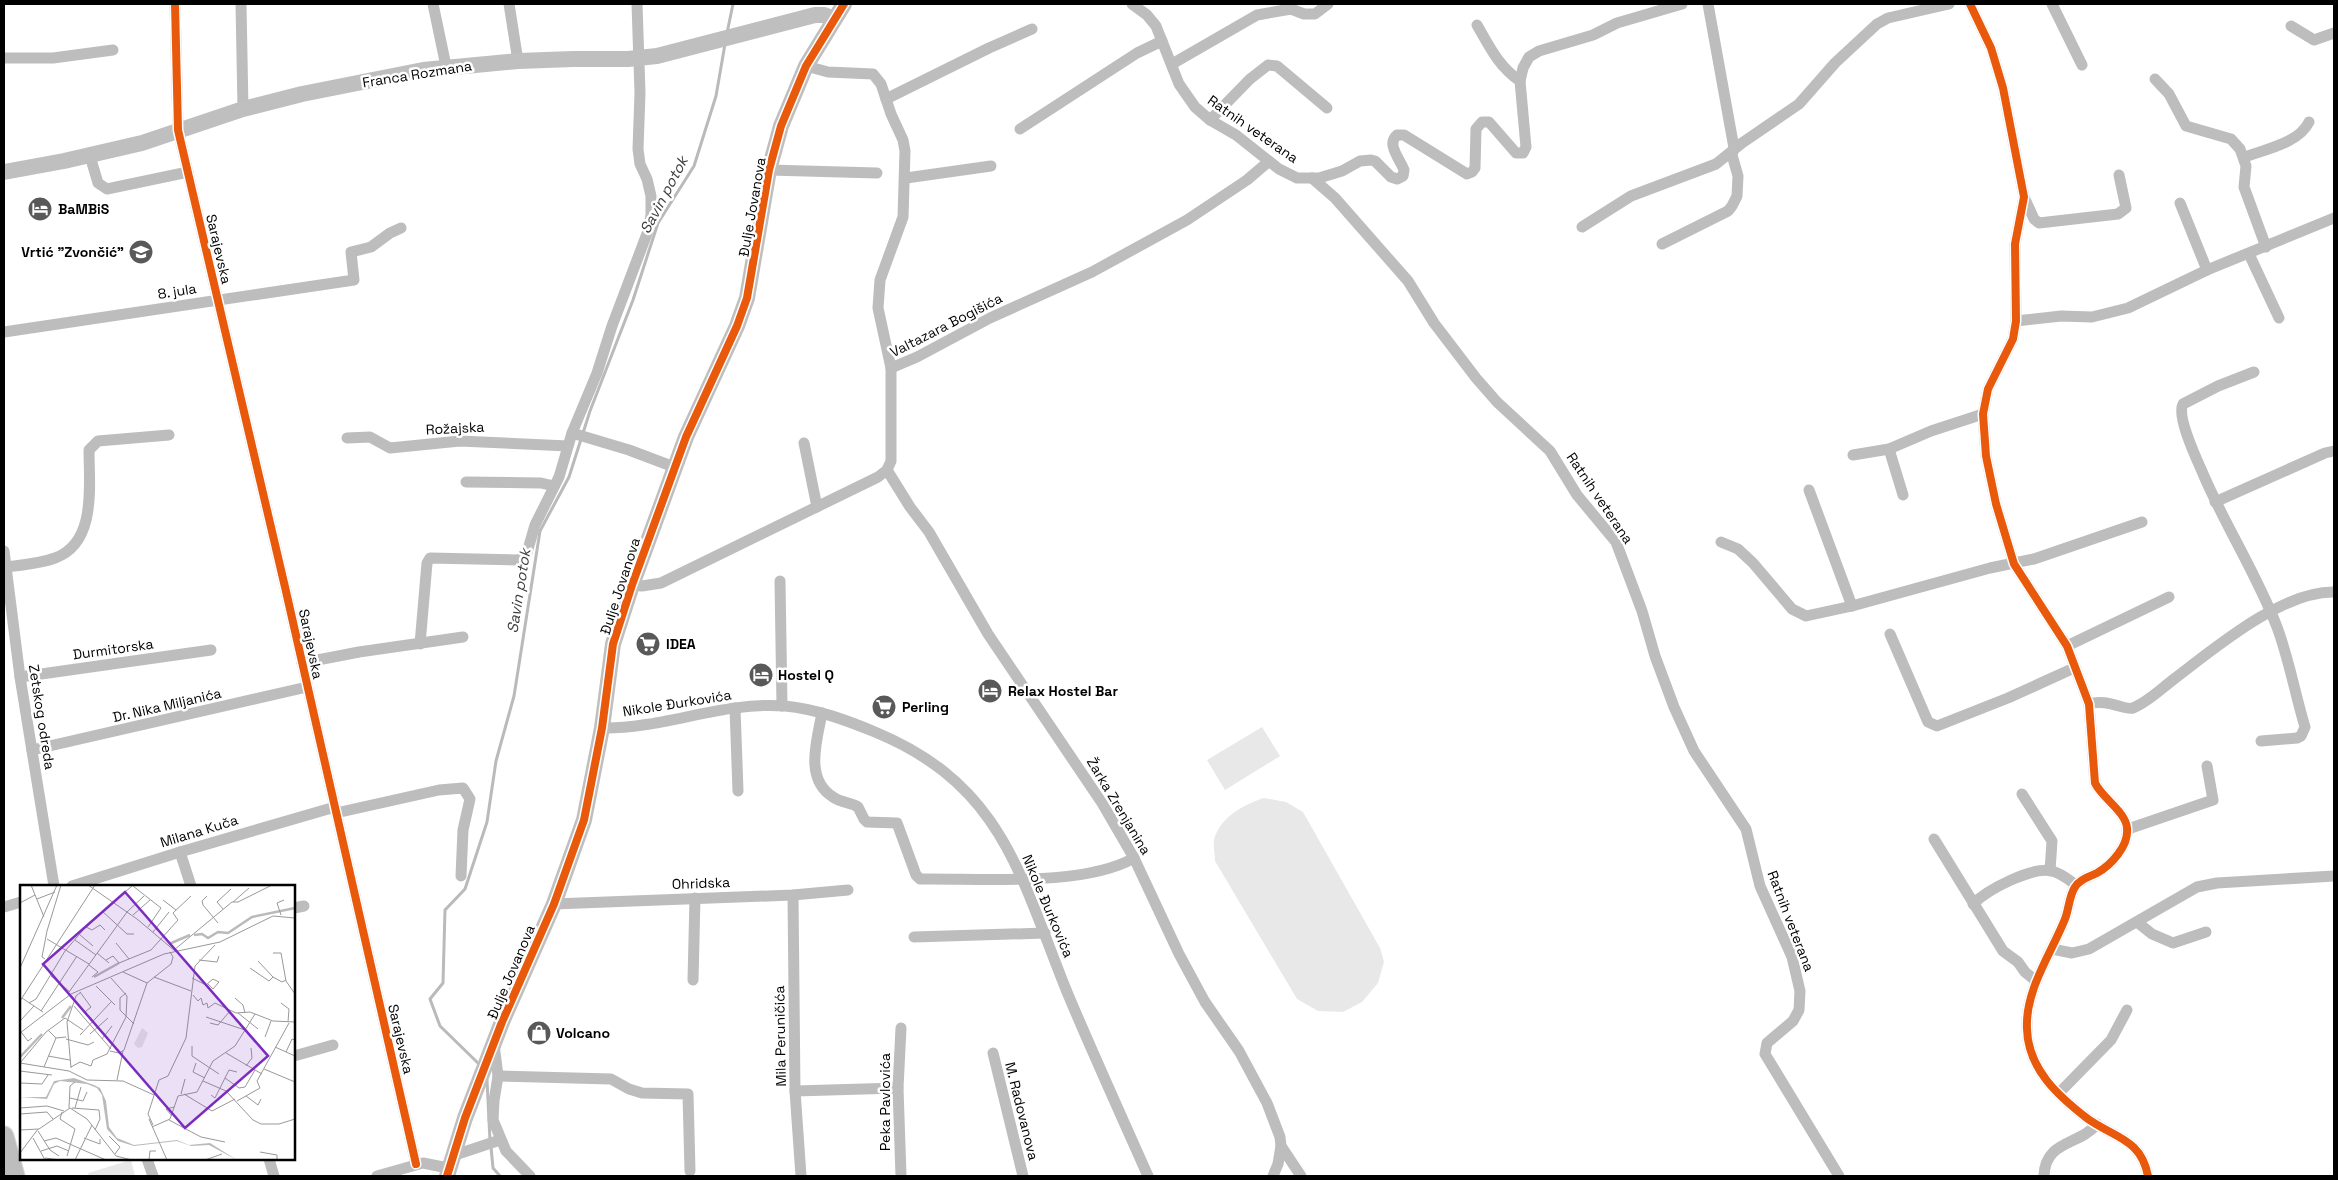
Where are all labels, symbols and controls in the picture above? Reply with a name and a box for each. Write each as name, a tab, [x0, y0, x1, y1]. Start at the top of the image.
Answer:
street label: Franca Rozmana	[361, 56, 473, 92]
street label: Ratnih veterana	[1204, 91, 1302, 167]
water label: Savin potok	[635, 151, 693, 237]
street label: Đulje Jovanova	[734, 156, 770, 258]
hotel icon: BaMBiS	[27, 196, 53, 222]
place label: BaMBiS	[58, 200, 110, 218]
street label: Sarajevska	[202, 212, 236, 286]
school or university icon: Vrtić "Zvončić"	[128, 239, 154, 265]
place label: Vrtić "Zvončić"	[21, 243, 124, 261]
street label: 8. jula	[156, 279, 198, 303]
street label: Valtazara Bogišića	[887, 289, 1005, 361]
street label: Rožajska	[425, 417, 485, 439]
street label: Ratnih veterana	[1563, 449, 1637, 547]
street label: Đulje Jovanova	[596, 535, 644, 637]
water label: Savin potok	[502, 546, 535, 634]
street label: Sarajevska	[295, 607, 327, 681]
supermarket icon: IDEA	[635, 631, 661, 657]
street label: Durmitorska	[71, 634, 155, 664]
place label: IDEA	[666, 635, 696, 653]
hotel icon: Hostel Q	[748, 662, 774, 688]
street label: Zetskog odreda	[25, 663, 59, 771]
place label: Hostel Q	[778, 666, 834, 684]
hotel icon: Relax Hostel Bar	[977, 678, 1003, 704]
place label: Relax Hostel Bar	[1008, 682, 1118, 700]
street label: Dr. Nika Miljanića	[111, 684, 223, 726]
street label: Nikole Đurkovića	[621, 686, 733, 720]
supermarket icon: Perling	[871, 694, 897, 720]
place label: Perling	[902, 698, 949, 716]
street label: Žarka Zrenjanina	[1083, 754, 1155, 858]
street label: Milana Kuča	[158, 811, 240, 851]
street label: Nikole Đurkovića	[1018, 852, 1078, 960]
street label: Ratnih veterana	[1764, 868, 1818, 974]
street label: Ohridska	[671, 873, 731, 893]
inset map	[20, 885, 295, 1160]
street label: Đulje Jovanova	[483, 922, 539, 1022]
street label: Mila Peruničića	[770, 985, 790, 1087]
street label: Sarajevska	[384, 1002, 418, 1076]
shop icon: Volcano	[526, 1020, 552, 1046]
place label: Volcano	[556, 1024, 610, 1042]
street label: Peka Pavlovića	[876, 1053, 894, 1151]
street label: M. Radovanova	[1001, 1060, 1043, 1162]

